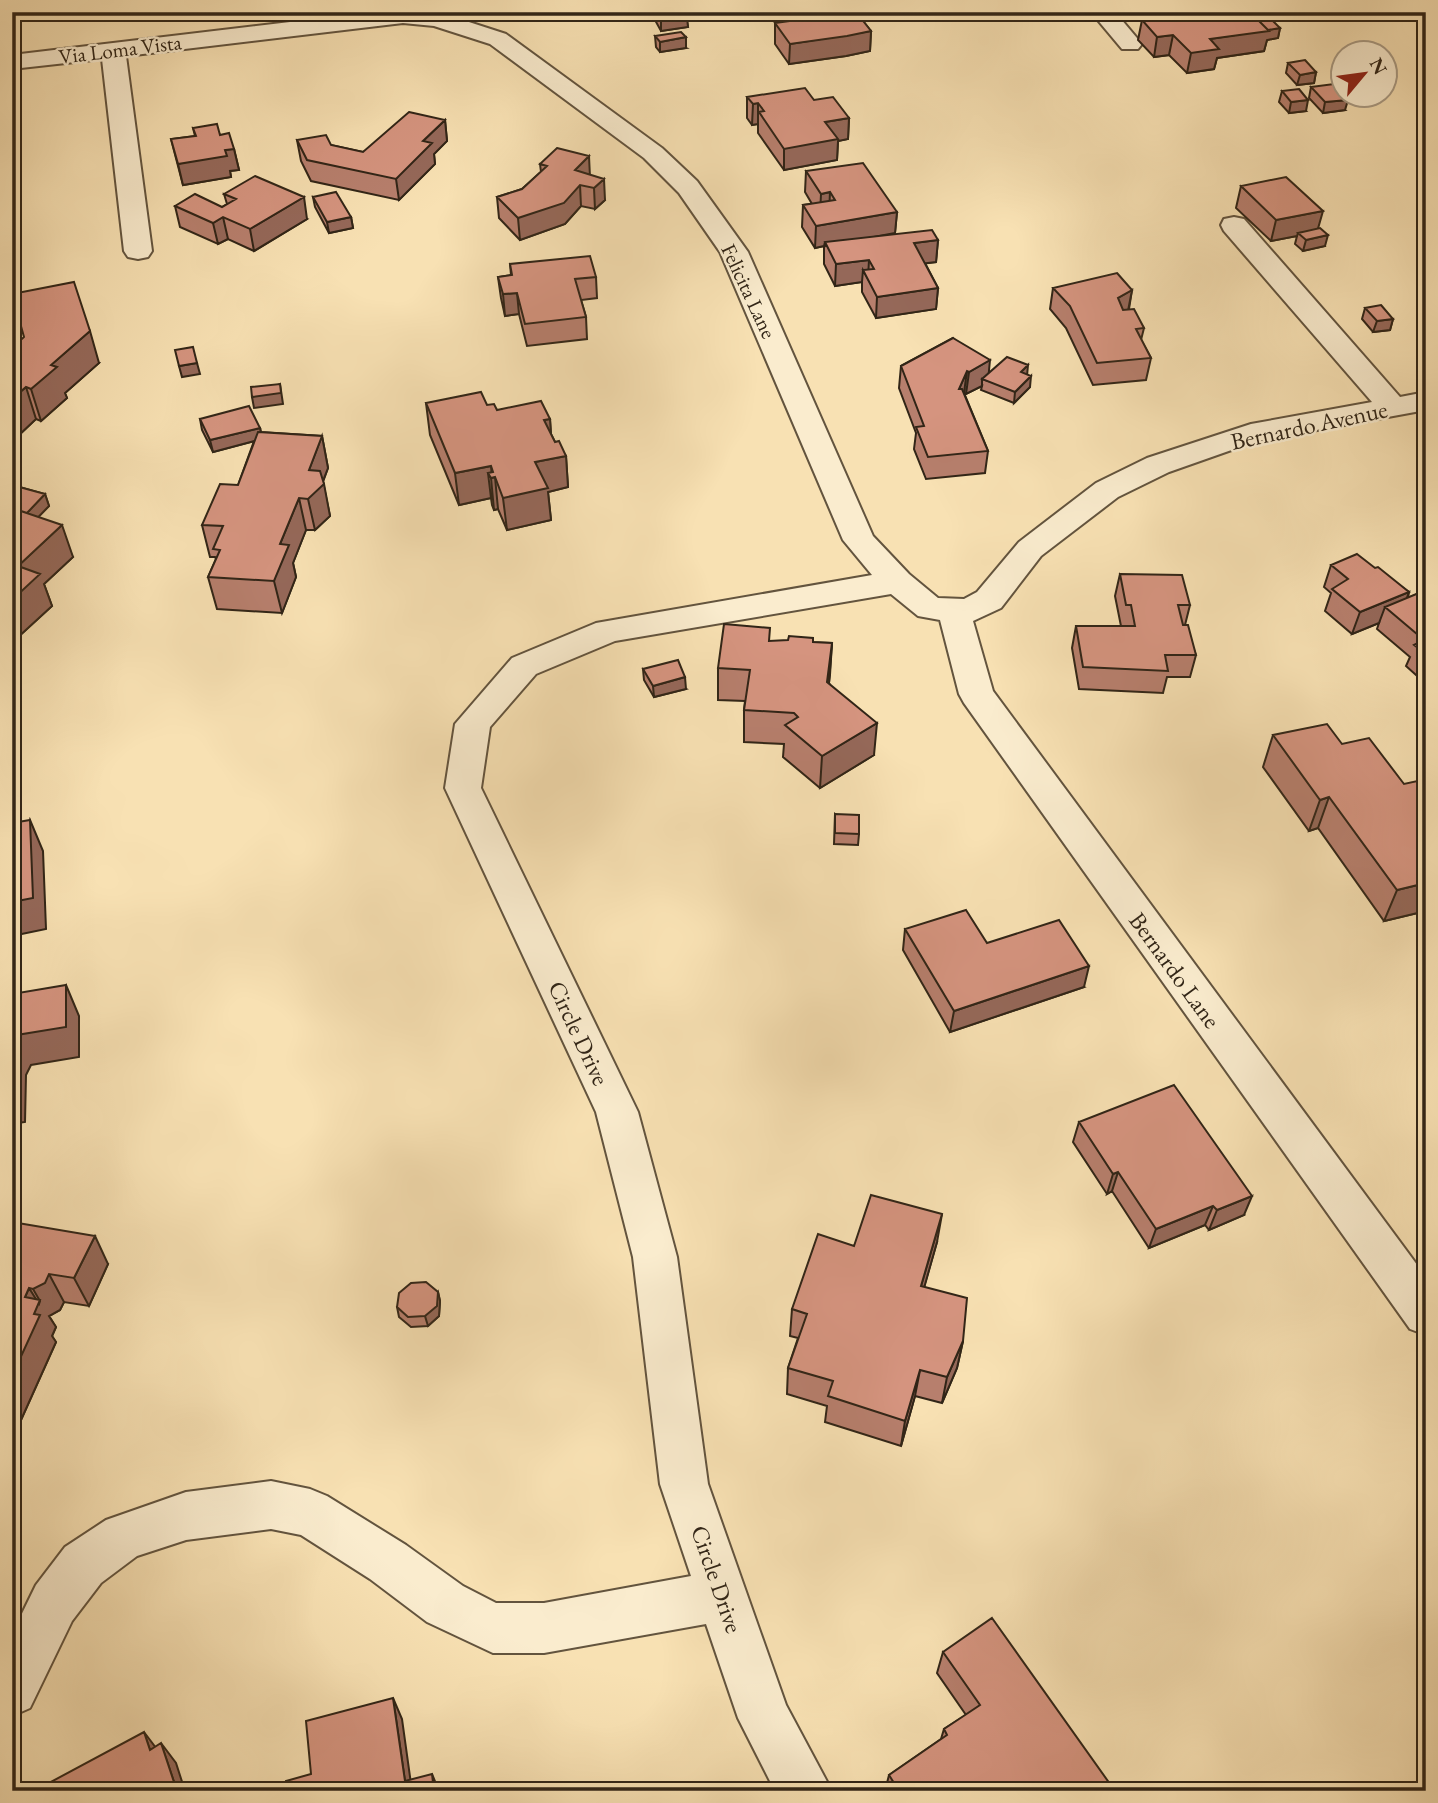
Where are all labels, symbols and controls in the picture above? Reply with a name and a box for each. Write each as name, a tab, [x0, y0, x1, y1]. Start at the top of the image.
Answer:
street label: Via Loma Vista	[57, 28, 184, 70]
north arrow	[1330, 38, 1400, 108]
text: N	[1364, 53, 1393, 79]
street label: Felicita Lane	[715, 239, 783, 343]
street label: Bernardo Avenue	[1228, 393, 1390, 457]
street label: Bernardo Lane	[1122, 906, 1228, 1034]
street label: Circle Drive	[541, 976, 617, 1090]
street label: Circle Drive	[684, 1521, 750, 1637]

